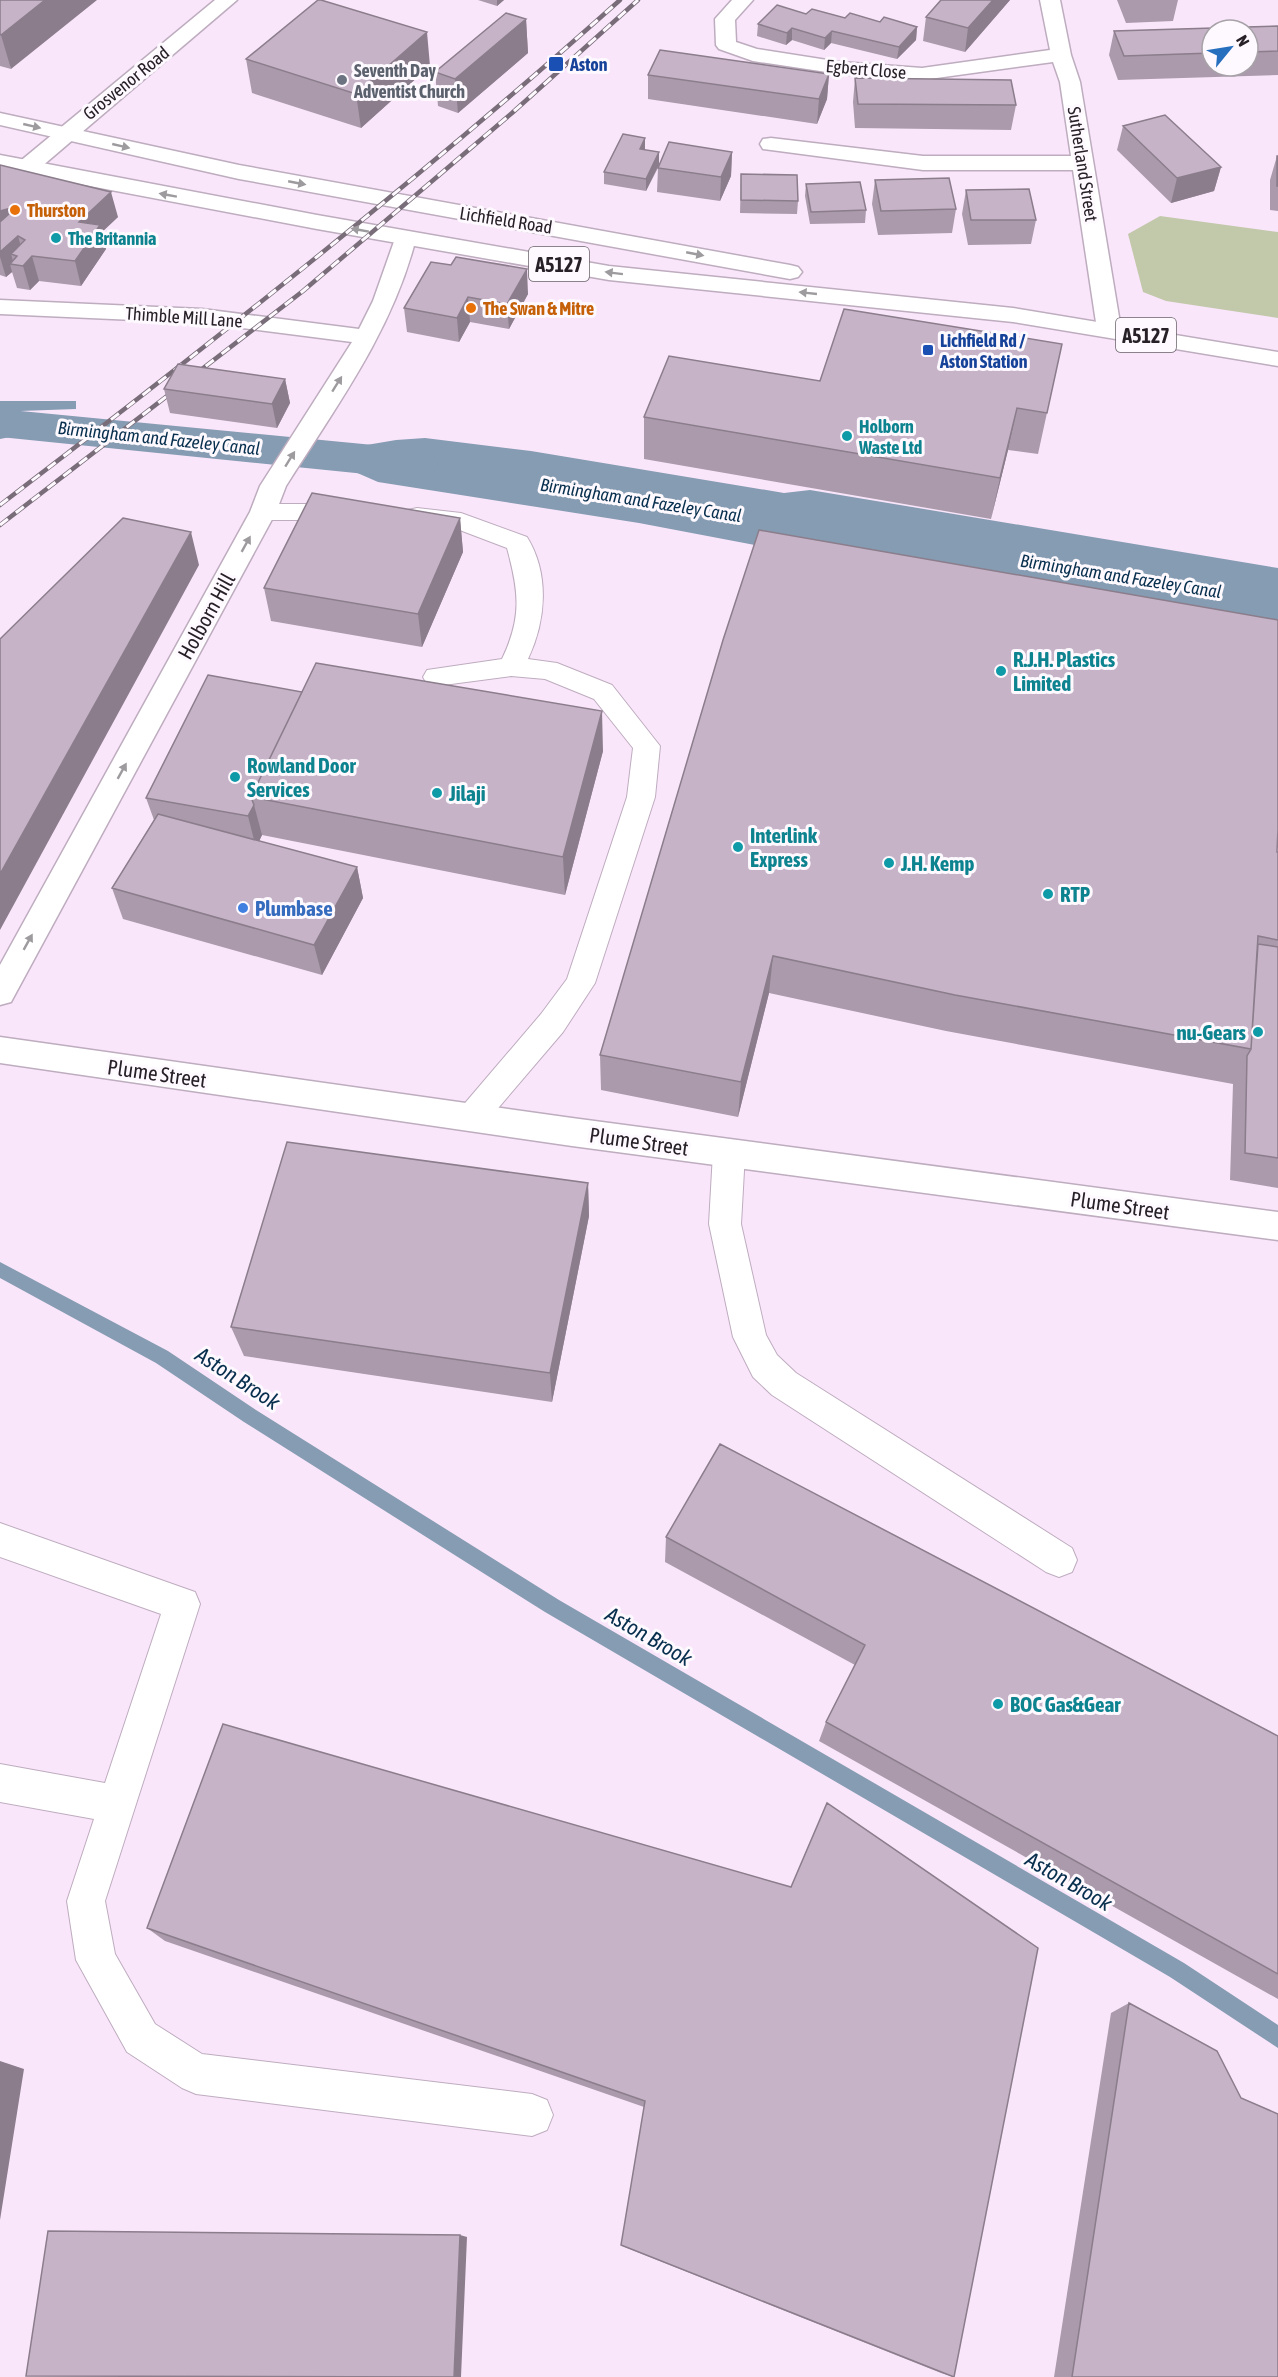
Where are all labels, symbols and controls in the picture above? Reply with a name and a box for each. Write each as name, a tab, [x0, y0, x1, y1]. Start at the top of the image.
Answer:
north arrow	[1200, 18, 1260, 78]
text: N	[1233, 32, 1253, 49]
street label: Grosvenor Road	[79, 42, 173, 124]
place label: Aston	[569, 54, 608, 75]
marker: Aston	[547, 55, 565, 73]
street label: Egbert Close	[825, 55, 907, 83]
place label: Seventh Day Adventist Church	[353, 60, 465, 102]
marker: Seventh Day Adventist Church	[335, 73, 349, 87]
street label: Sutherland Street	[1064, 105, 1102, 223]
one-way arrow	[23, 122, 42, 131]
one-way arrow	[112, 142, 130, 152]
one-way arrow	[288, 179, 307, 188]
one-way arrow	[159, 190, 178, 199]
place label: Thurston	[27, 200, 86, 221]
street label: Lichfield Road	[458, 202, 554, 238]
marker: Thurston	[8, 203, 22, 217]
one-way arrow	[350, 225, 369, 234]
place label: The Britannia	[68, 228, 156, 249]
marker: The Britannia	[49, 231, 63, 245]
road number: A5127	[529, 247, 589, 281]
one-way arrow	[686, 250, 705, 259]
one-way arrow	[605, 268, 624, 278]
one-way arrow	[799, 289, 818, 298]
place label: The Swan & Mitre	[483, 298, 594, 319]
marker: The Swan & Mitre	[464, 301, 478, 315]
street label: Thimble Mill Lane	[125, 302, 243, 332]
road number: A5127	[1116, 318, 1176, 352]
place label: Lichfield Rd / Aston Station	[939, 330, 1028, 372]
marker: Lichfield Rd / Aston Station	[921, 343, 935, 357]
one-way arrow	[331, 376, 342, 392]
place label: Holborn Waste Ltd	[858, 416, 922, 458]
water label: Birmingham and Fazeley Canal	[57, 417, 261, 459]
marker: Holborn Waste Ltd	[840, 429, 854, 443]
one-way arrow	[284, 451, 295, 467]
water label: Birmingham and Fazeley Canal	[539, 474, 743, 526]
one-way arrow	[241, 536, 251, 553]
water label: Birmingham and Fazeley Canal	[1019, 550, 1223, 602]
street label: Holborn Hill	[173, 568, 240, 663]
place label: R.J.H. Plastics Limited	[1013, 647, 1116, 695]
marker: R.J.H. Plastics Limited	[994, 664, 1008, 678]
place label: Rowland Door Services	[247, 753, 357, 801]
one-way arrow	[117, 762, 127, 779]
marker: Rowland Door Services	[228, 770, 242, 784]
place label: Jilaji	[448, 781, 486, 805]
marker: Jilaji	[430, 786, 444, 800]
place label: Interlink Express	[750, 823, 818, 871]
marker: Interlink Express	[731, 840, 745, 854]
place label: J.H. Kemp	[900, 851, 974, 875]
marker: J.H. Kemp	[882, 856, 896, 870]
place label: RTP	[1060, 882, 1091, 906]
marker: RTP	[1041, 887, 1055, 901]
place label: Plumbase	[255, 896, 333, 920]
marker: Plumbase	[236, 901, 250, 915]
one-way arrow	[23, 933, 33, 950]
place label: nu-Gears	[1176, 1020, 1247, 1044]
marker: nu-Gears	[1251, 1025, 1265, 1039]
street label: Plume Street	[106, 1054, 208, 1092]
street label: Plume Street	[588, 1122, 690, 1160]
street label: Plume Street	[1069, 1186, 1171, 1224]
water label: Aston Brook	[190, 1341, 285, 1415]
water label: Aston Brook	[600, 1600, 697, 1671]
place label: BOC Gas&Gear	[1010, 1692, 1121, 1716]
marker: BOC Gas&Gear	[991, 1697, 1005, 1711]
water label: Aston Brook	[1020, 1845, 1117, 1916]

